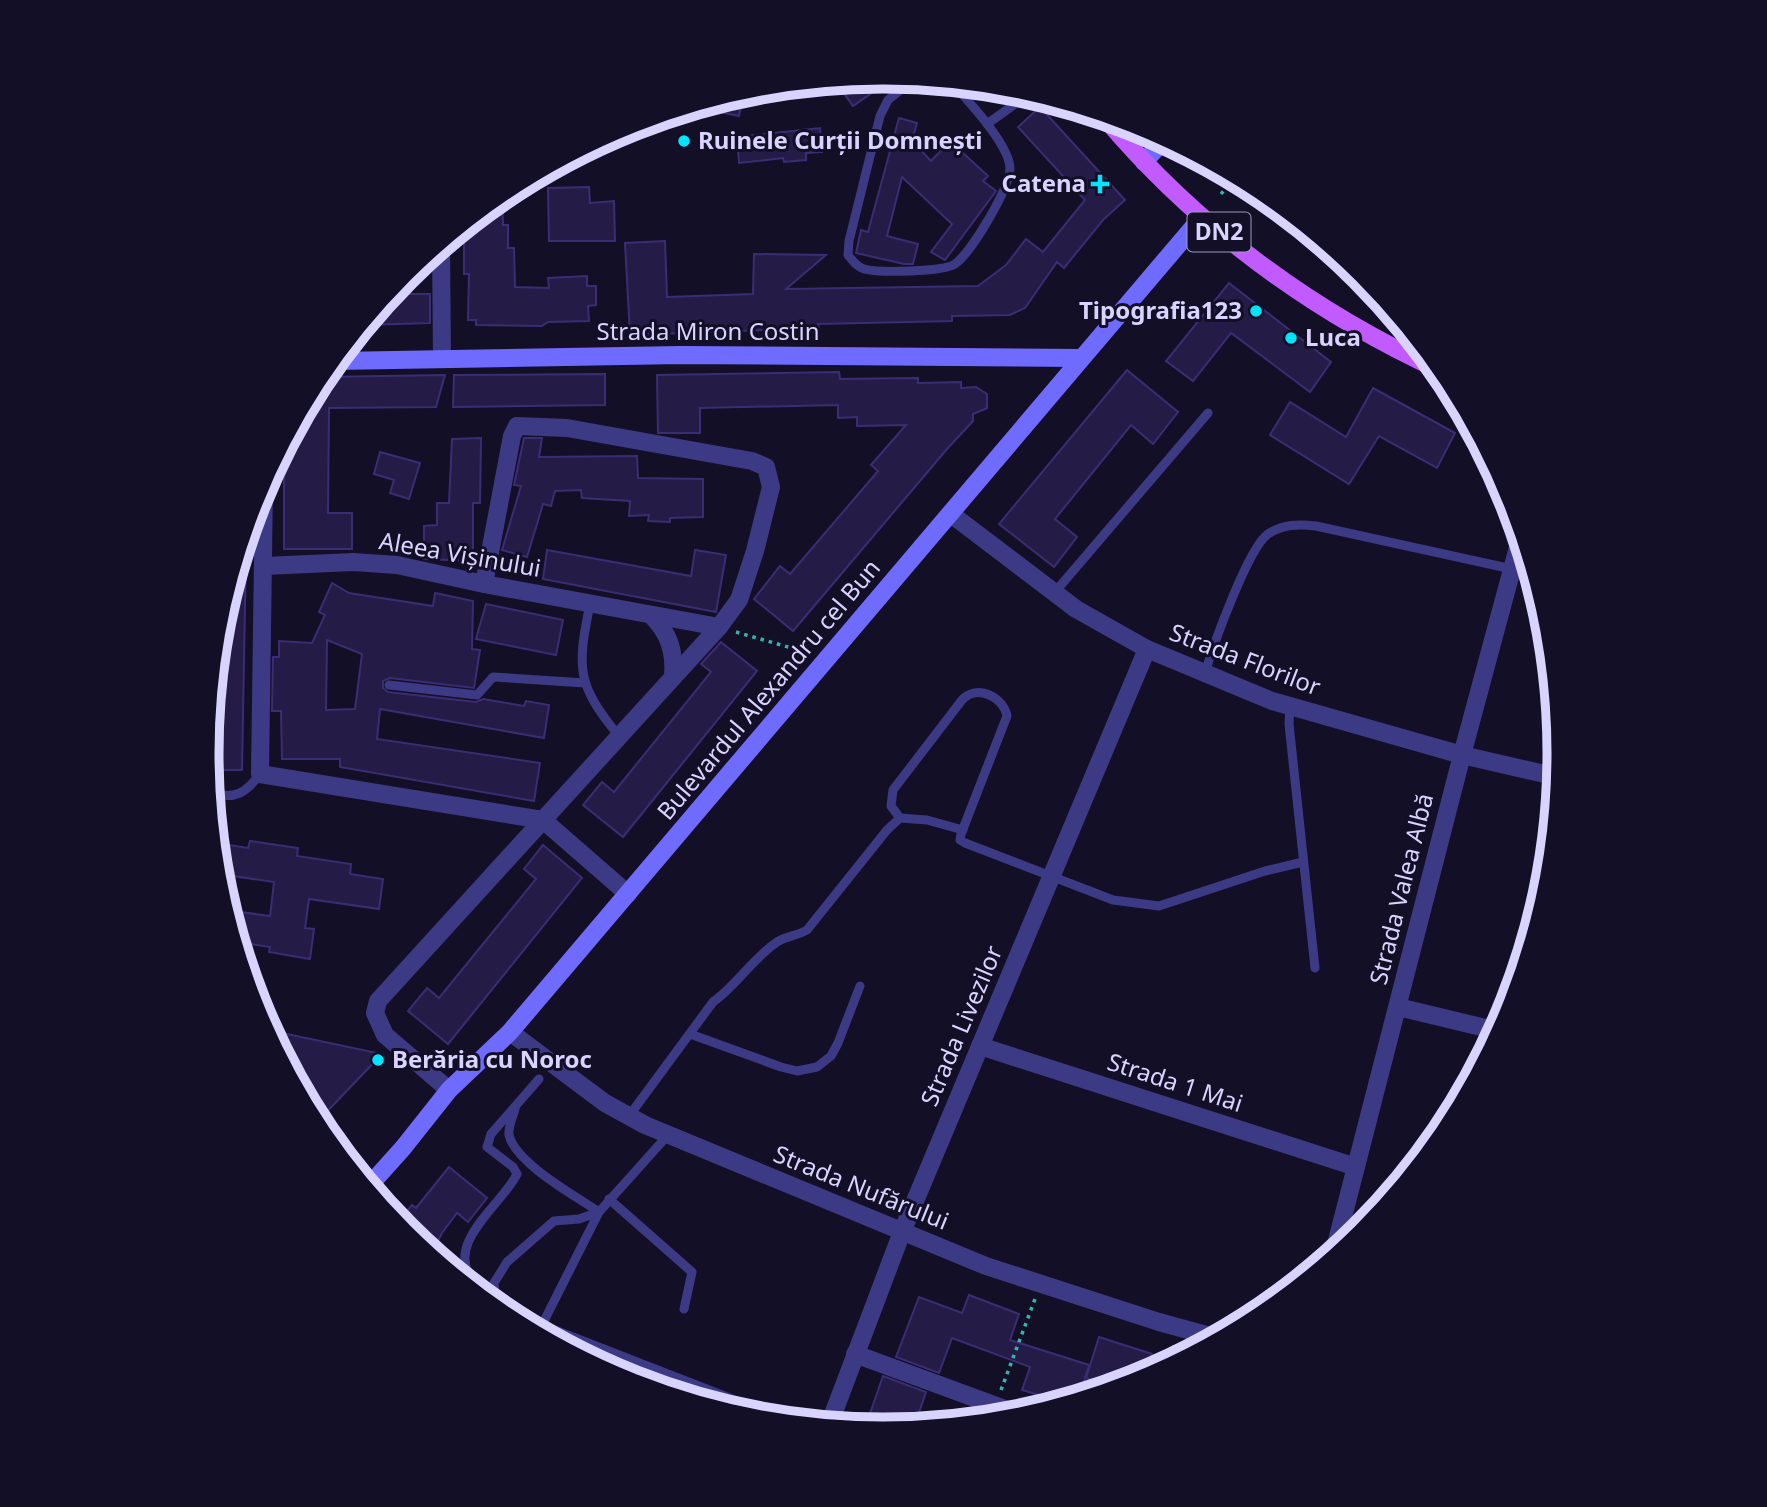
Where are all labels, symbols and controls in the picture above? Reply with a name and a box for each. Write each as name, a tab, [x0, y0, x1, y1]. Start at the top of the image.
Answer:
place label: Ruinele Curții Domnești	[698, 123, 982, 156]
marker: Ruinele Curții Domnești	[676, 133, 692, 149]
place label: Catena	[1001, 166, 1086, 199]
marker: Catena	[1092, 176, 1108, 192]
road number: DN2	[1188, 213, 1250, 252]
place label: Tipografia123	[1079, 293, 1242, 326]
marker: Tipografia123	[1248, 303, 1264, 319]
street label: Strada Miron Costin	[596, 314, 820, 347]
place label: Luca	[1305, 320, 1361, 353]
marker: Luca	[1283, 330, 1299, 346]
street label: Aleea Vișinului	[377, 523, 544, 584]
street label: Bulevardul Alexandru cel Bun	[649, 552, 887, 826]
street label: Strada Florilor	[1165, 615, 1326, 703]
street label: Strada Valea Albă	[1361, 790, 1440, 988]
street label: Strada Livezilor	[912, 940, 1009, 1111]
place label: Berăria cu Noroc	[392, 1042, 592, 1075]
street label: Strada 1 Mai	[1104, 1044, 1247, 1119]
marker: Berăria cu Noroc	[370, 1052, 386, 1068]
street label: Strada Nufărului	[769, 1136, 954, 1237]

